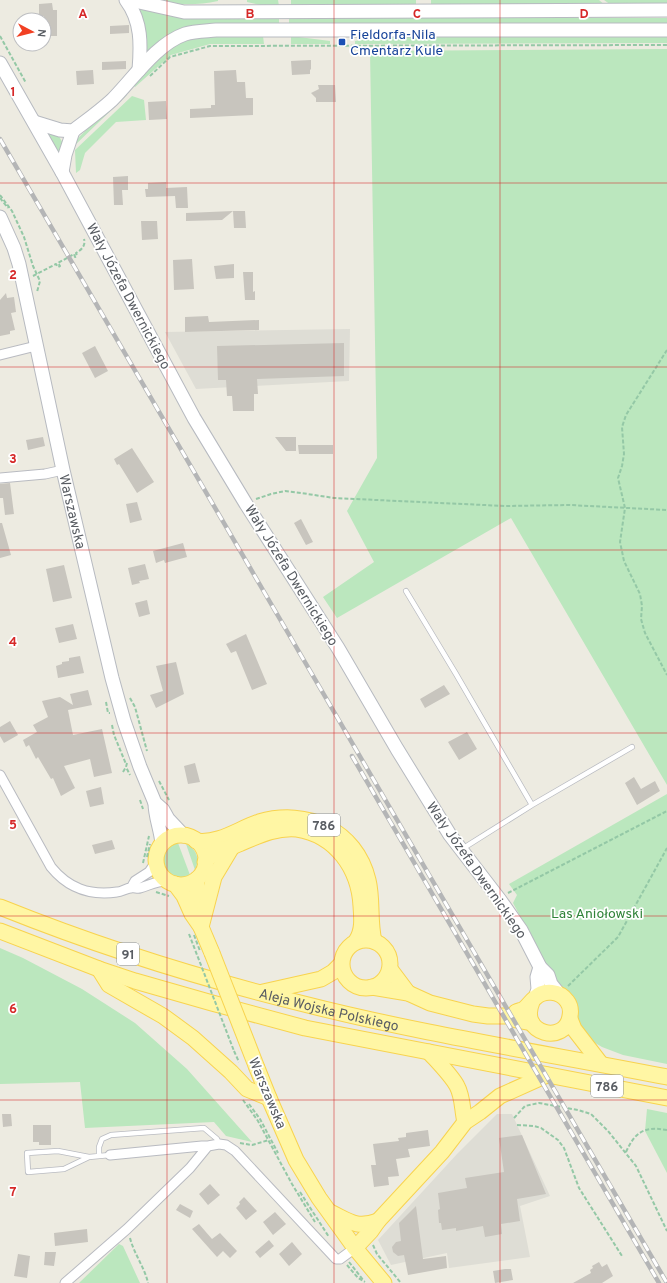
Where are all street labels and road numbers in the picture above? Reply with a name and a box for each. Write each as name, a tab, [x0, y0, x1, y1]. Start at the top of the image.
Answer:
street label: Wały Józefa Dwernickiego	[82, 221, 174, 373]
street label: Warszawska	[54, 473, 88, 551]
street label: Wały Józefa Dwernickiego	[240, 502, 341, 650]
street label: Wały Józefa Dwernickiego	[422, 799, 530, 943]
road number: 786	[308, 814, 340, 836]
road number: 91	[117, 943, 139, 965]
street label: Aleja Wojska Polskiego	[257, 986, 400, 1036]
street label: Warszawska	[244, 1055, 289, 1132]
road number: 786	[591, 1075, 623, 1097]

